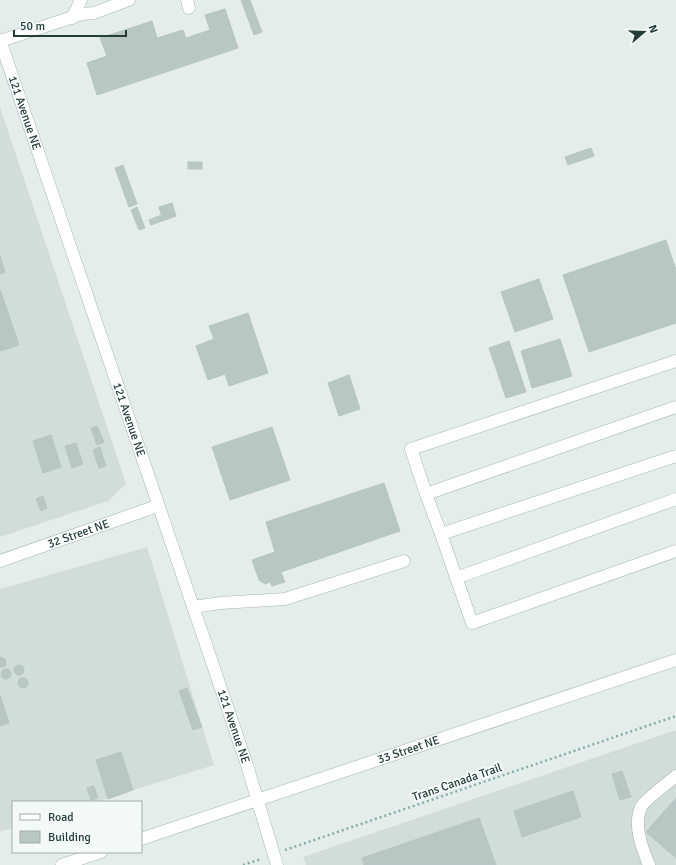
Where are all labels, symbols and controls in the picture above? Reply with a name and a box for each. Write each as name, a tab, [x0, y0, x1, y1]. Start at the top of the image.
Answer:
scale bar	[14, 12, 126, 38]
north arrow	[624, 12, 664, 52]
text: 50 m	[20, 19, 45, 34]
text: N	[646, 23, 660, 35]
street label: 121 Avenue NE	[5, 74, 44, 152]
street label: 121 Avenue NE	[109, 381, 148, 459]
street label: 32 Street NE	[46, 516, 112, 552]
street label: 121 Avenue NE	[214, 687, 253, 766]
street label: 33 Street NE	[376, 733, 442, 767]
street label: Trans Canada Trail	[410, 760, 504, 805]
legend	[12, 801, 142, 853]
text: Road	[48, 810, 74, 825]
text: Building	[48, 830, 91, 845]

